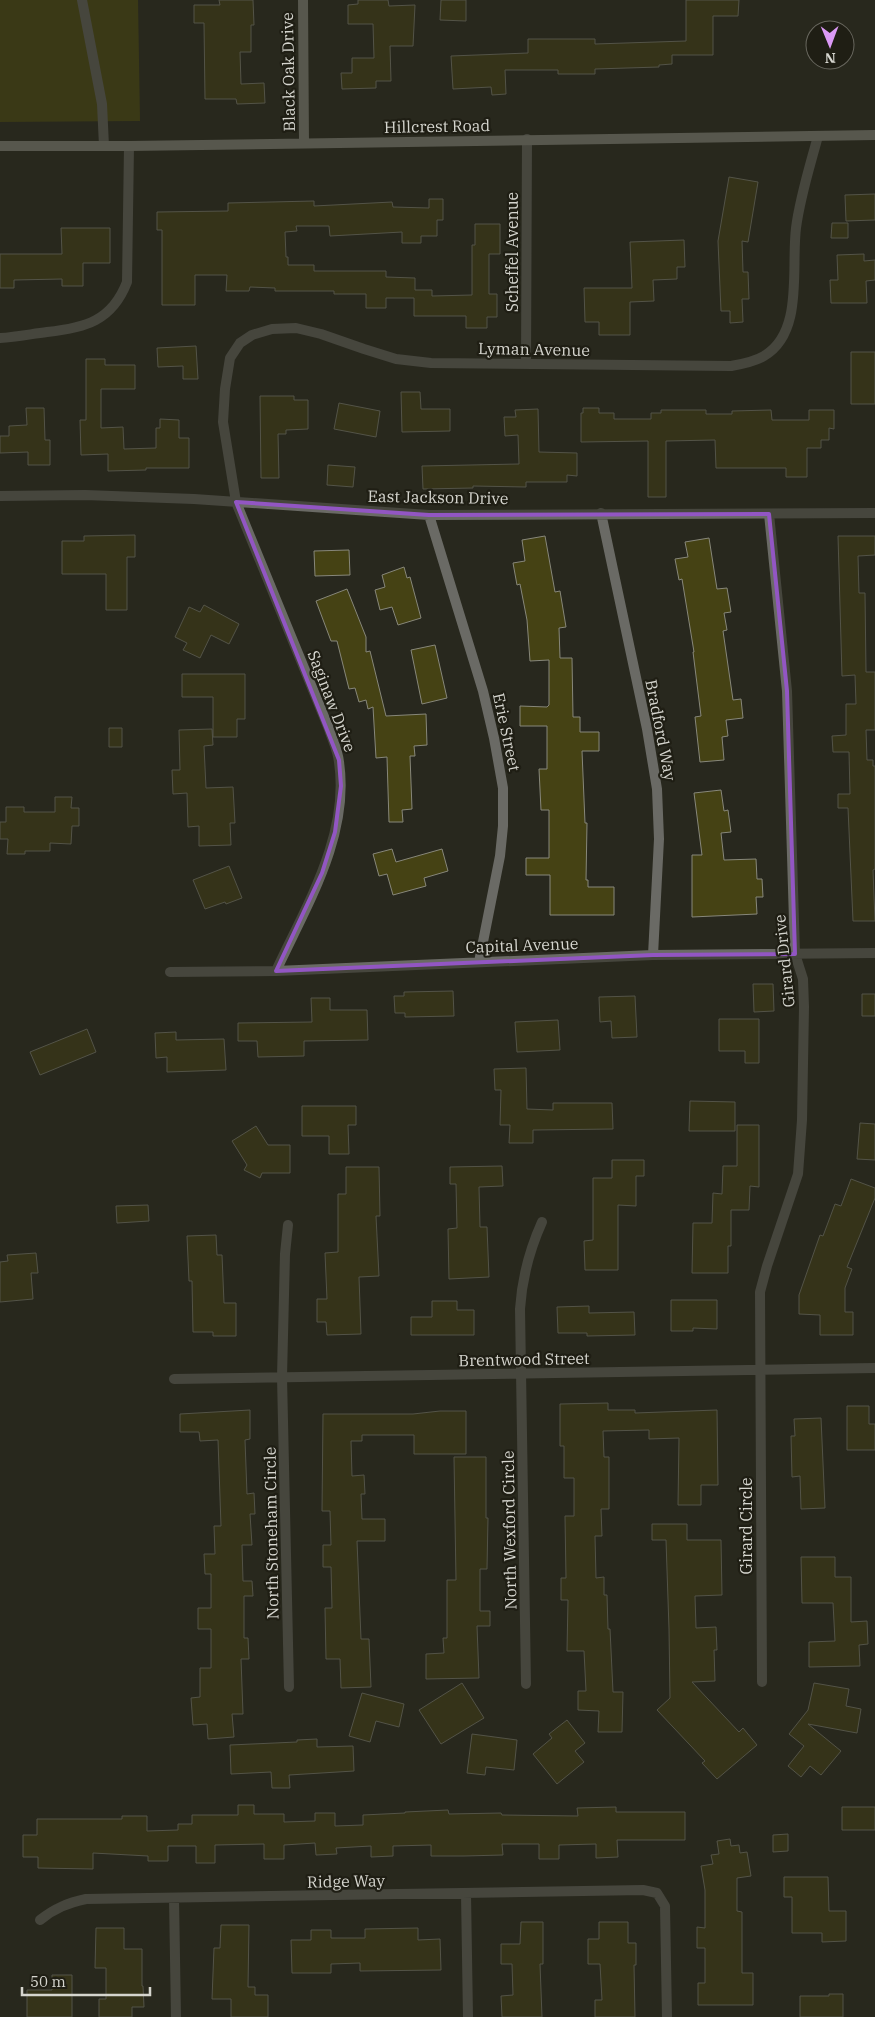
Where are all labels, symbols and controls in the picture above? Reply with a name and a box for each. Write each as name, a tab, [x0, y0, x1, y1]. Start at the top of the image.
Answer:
street label: Black Oak Drive	[277, 12, 299, 132]
north arrow	[805, 20, 855, 70]
text: N	[825, 49, 836, 67]
street label: Hillcrest Road	[384, 115, 491, 137]
street label: Scheffel Avenue	[502, 192, 522, 312]
street label: Lyman Avenue	[478, 338, 590, 360]
street label: East Jackson Drive	[367, 486, 509, 508]
street label: Saginaw Drive	[303, 647, 361, 755]
street label: Bradford Way	[641, 678, 681, 783]
street label: Erie Street	[489, 691, 525, 773]
street label: Girard Drive	[769, 914, 799, 1008]
street label: Capital Avenue	[465, 933, 579, 957]
street label: Brentwood Street	[458, 1348, 590, 1370]
street label: North Stoneham Circle	[259, 1446, 283, 1620]
street label: North Wexford Circle	[498, 1450, 520, 1610]
street label: Girard Circle	[736, 1477, 756, 1575]
street label: Ridge Way	[307, 1870, 386, 1892]
scale bar	[22, 1964, 150, 1996]
text: 50 m	[30, 1972, 66, 1991]

